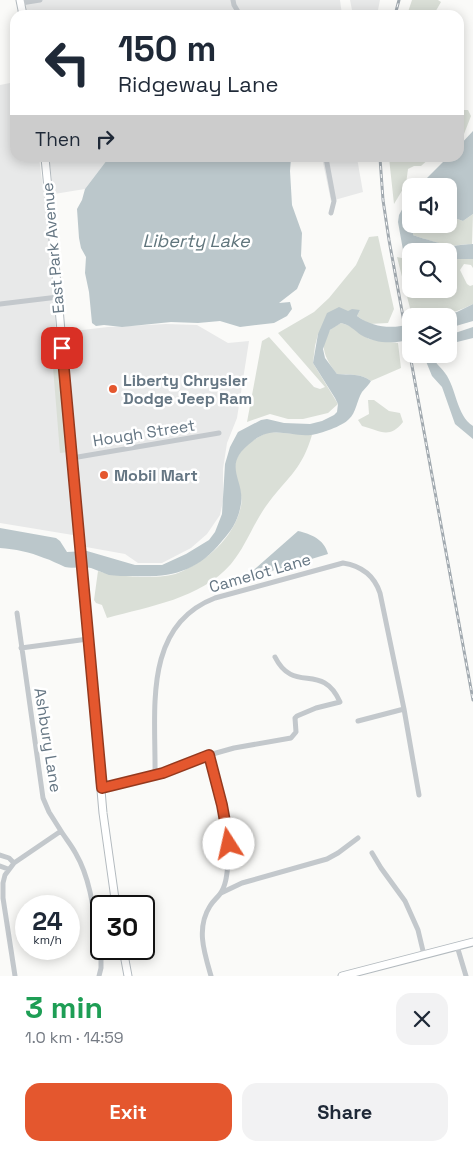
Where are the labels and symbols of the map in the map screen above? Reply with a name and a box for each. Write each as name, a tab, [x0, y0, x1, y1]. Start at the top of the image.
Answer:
street label: East Park Avenue	[37, 182, 69, 314]
water label: Liberty Lake	[142, 229, 251, 252]
pin	[41, 327, 83, 369]
place label: Liberty Chrysler Dodge Jeep Ram	[123, 370, 252, 409]
marker: Liberty Chrysler Dodge Jeep Ram	[107, 383, 119, 395]
street label: Hough Street	[91, 415, 197, 451]
place label: Mobil Mart	[114, 465, 198, 486]
marker: Mobil Mart	[98, 469, 110, 481]
street label: Camelot Lane	[207, 548, 313, 598]
street label: Ashbury Lane	[29, 686, 67, 794]
position arrow	[202, 817, 254, 869]
speed limit sign: 30	[90, 895, 155, 960]

